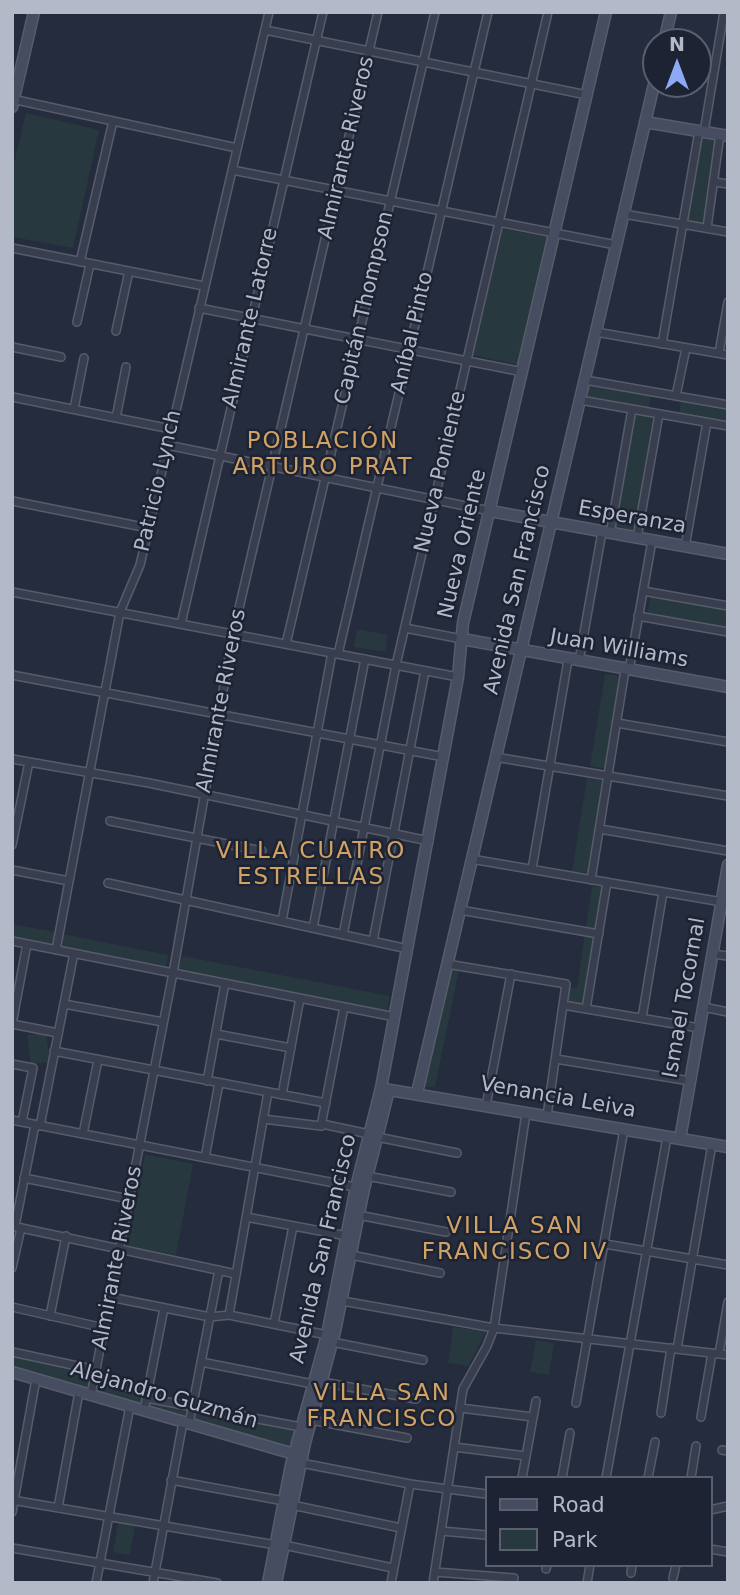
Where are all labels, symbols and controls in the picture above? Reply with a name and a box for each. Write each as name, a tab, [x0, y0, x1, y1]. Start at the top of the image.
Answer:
north arrow	[642, 28, 712, 98]
text: N	[669, 33, 685, 55]
street label: Almirante Riveros	[314, 54, 380, 242]
street label: Capitán Thompson	[330, 209, 400, 407]
street label: Almirante Latorre	[218, 225, 284, 411]
street label: Aníbal Pinto	[387, 269, 439, 397]
street label: Nueva Poniente	[410, 389, 472, 555]
street label: Patricio Lynch	[130, 408, 188, 554]
district label: POBLACIÓN ARTURO PRAT	[234, 428, 412, 482]
street label: Avenida San Francisco	[479, 463, 557, 697]
street label: Nueva Oriente	[434, 467, 492, 621]
street label: Esperanza	[576, 496, 688, 540]
street label: Almirante Riveros	[192, 607, 252, 795]
street label: Juan Williams	[548, 624, 690, 674]
district label: VILLA CUATRO ESTRELLAS	[217, 838, 405, 892]
street label: Ismael Tocornal	[658, 916, 712, 1080]
street label: Venancia Leiva	[478, 1072, 638, 1124]
street label: Avenida San Francisco	[285, 1132, 363, 1366]
street label: Almirante Riveros	[88, 1164, 148, 1352]
district label: VILLA SAN FRANCISCO IV	[423, 1213, 607, 1267]
street label: Alejandro Guzmán	[68, 1357, 260, 1435]
district label: VILLA SAN FRANCISCO	[308, 1380, 456, 1434]
legend	[484, 1476, 712, 1567]
text: Road	[552, 1493, 605, 1517]
text: Park	[552, 1528, 597, 1552]

